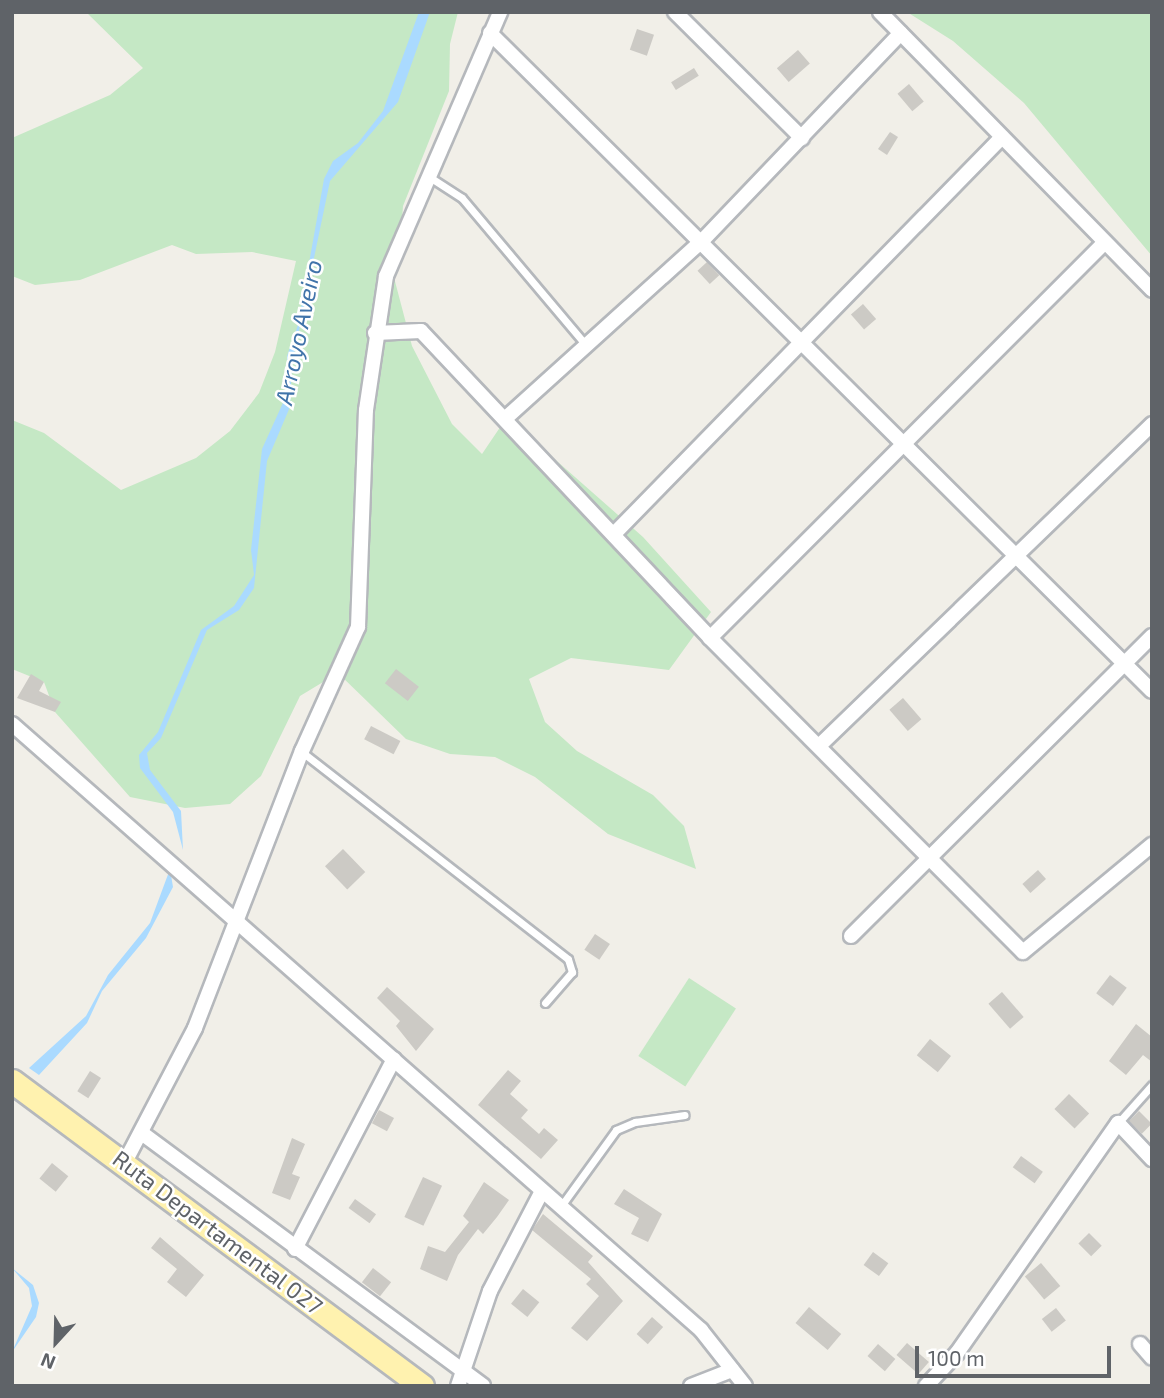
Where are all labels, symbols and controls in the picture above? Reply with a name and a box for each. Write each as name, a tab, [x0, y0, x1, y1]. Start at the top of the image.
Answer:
water label: Arroyo Aveiro	[269, 257, 327, 407]
street label: Ruta Departamental 027	[108, 1144, 328, 1320]
north arrow	[21, 1307, 91, 1377]
scale bar	[919, 1332, 1115, 1376]
text: 100 m	[928, 1345, 985, 1370]
text: N	[37, 1349, 59, 1375]

